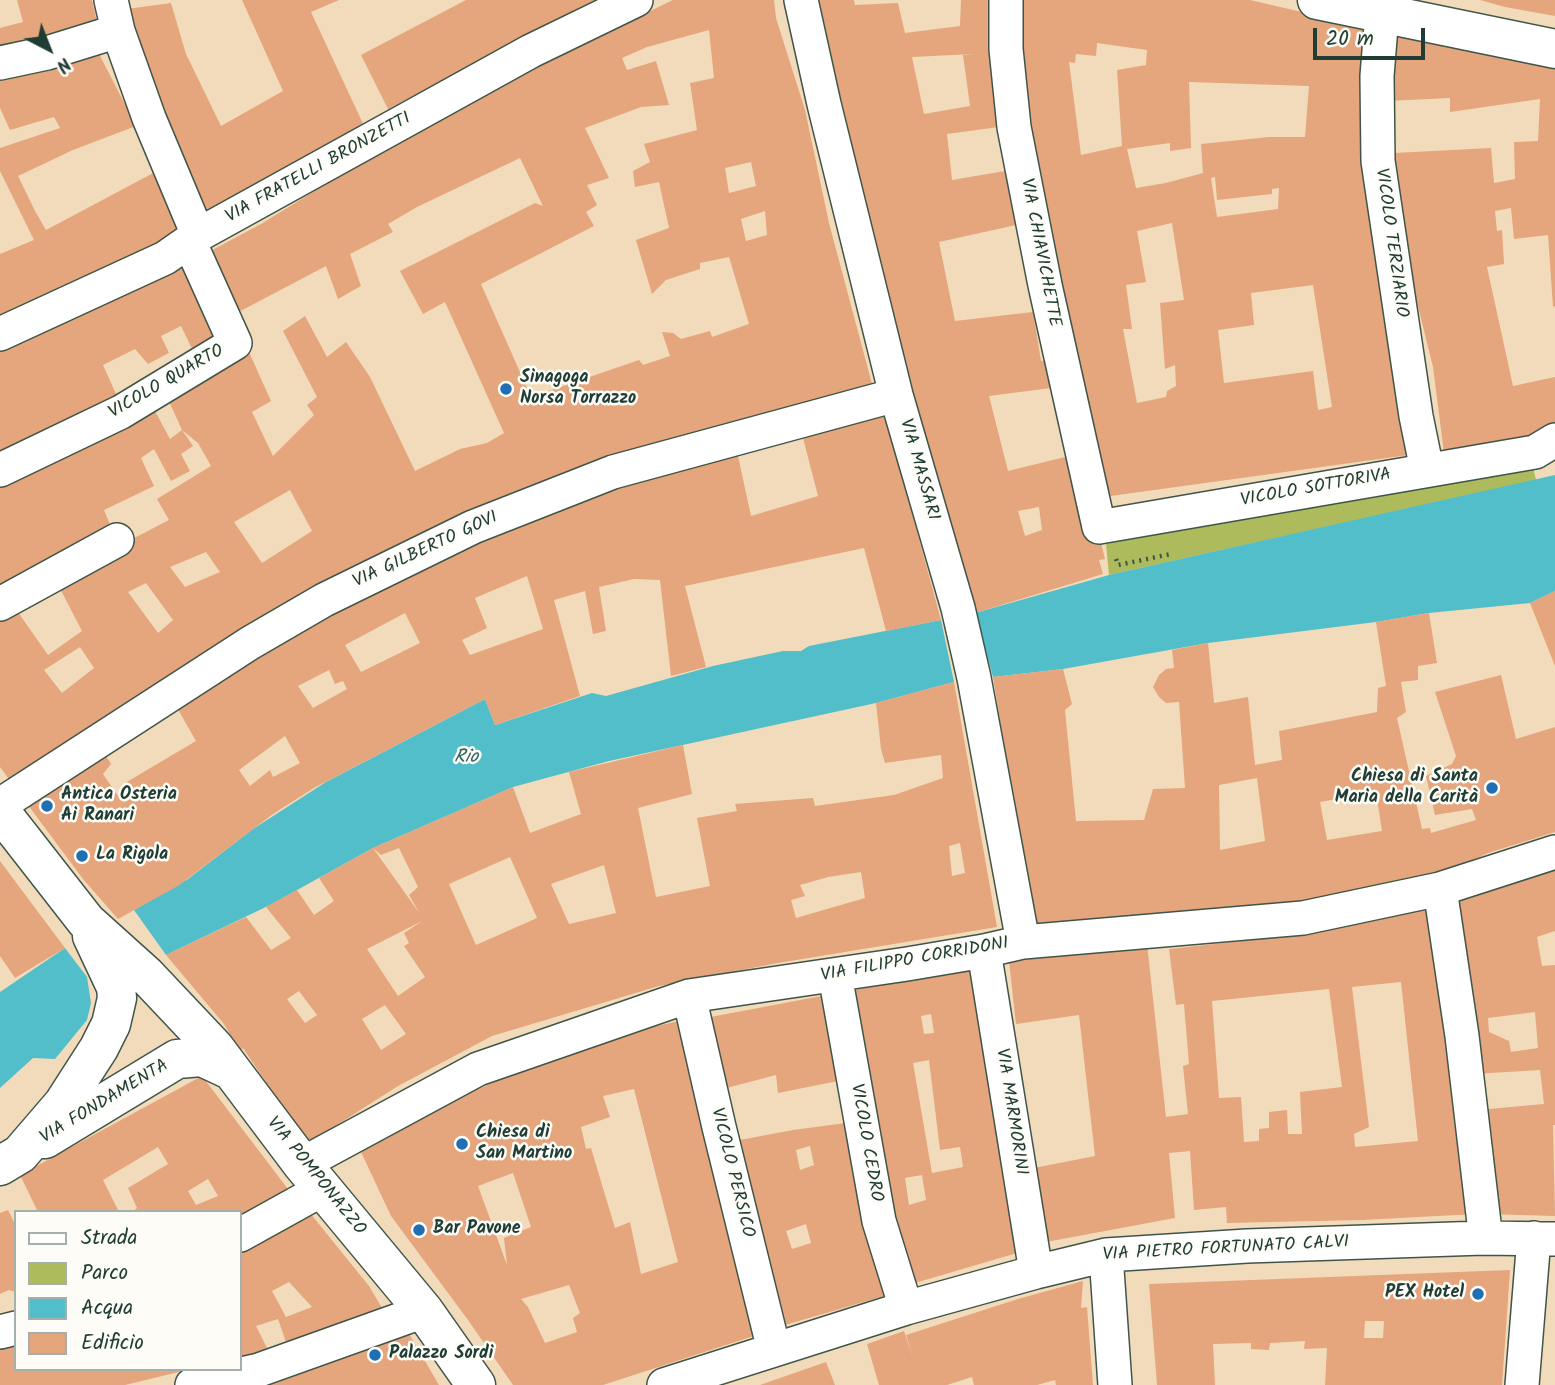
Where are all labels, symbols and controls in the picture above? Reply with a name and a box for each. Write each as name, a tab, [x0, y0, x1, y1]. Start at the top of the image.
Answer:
north arrow	[14, 14, 84, 84]
scale bar	[1317, 14, 1429, 58]
text: 20 m	[1326, 23, 1374, 56]
text: N	[49, 49, 78, 80]
street label: VIA FRATELLI BRONZETTI	[223, 109, 415, 229]
street label: VICOLO TERZIARIO	[1369, 167, 1411, 319]
street label: VIA CHIAVICHETTE	[1014, 177, 1064, 329]
street label: VICOLO QUARTO	[106, 341, 228, 425]
place label: Sinagoga Norsa Torrazzo	[520, 368, 636, 410]
marker: Sinagoga Norsa Torrazzo	[498, 381, 514, 397]
street label: VIA MASSARI	[893, 417, 943, 523]
street label: VICOLO SOTTORIVA	[1239, 465, 1393, 513]
street label: VIA GILBERTO GOVI	[350, 508, 502, 594]
water label: Rio	[454, 748, 478, 770]
place label: Chiesa di Santa Maria della Carità	[1335, 767, 1478, 810]
marker: Chiesa di Santa Maria della Carità	[1484, 780, 1500, 796]
place label: Antica Osteria Ai Ranari	[61, 785, 177, 828]
marker: Antica Osteria Ai Ranari	[39, 798, 55, 814]
place label: La Rigola	[96, 845, 168, 867]
marker: La Rigola	[74, 848, 90, 864]
street label: VIA FILIPPO CORRIDONI	[819, 934, 1011, 988]
street label: VIA MARMORINI	[989, 1047, 1031, 1177]
street label: VIA FONDAMENTA	[37, 1056, 173, 1150]
street label: VICOLO CEDRO	[844, 1082, 886, 1204]
street label: VICOLO PERSICO	[704, 1106, 758, 1240]
street label: VIA POMPONAZZO	[261, 1114, 369, 1240]
place label: Chiesa di San Martino	[476, 1123, 572, 1166]
marker: Chiesa di San Martino	[454, 1136, 470, 1152]
legend	[14, 1210, 242, 1371]
place label: Bar Pavone	[433, 1219, 520, 1241]
text: Strada	[81, 1222, 137, 1255]
marker: Bar Pavone	[411, 1222, 427, 1238]
street label: VIA PIETRO FORTUNATO CALVI	[1102, 1233, 1350, 1267]
text: Parco	[81, 1257, 128, 1290]
place label: PEX Hotel	[1385, 1283, 1464, 1305]
marker: PEX Hotel	[1470, 1286, 1486, 1302]
text: Acqua	[81, 1292, 133, 1325]
text: Edificio	[81, 1327, 144, 1360]
place label: Palazzo Sordi	[389, 1344, 493, 1366]
marker: Palazzo Sordi	[367, 1347, 383, 1363]

